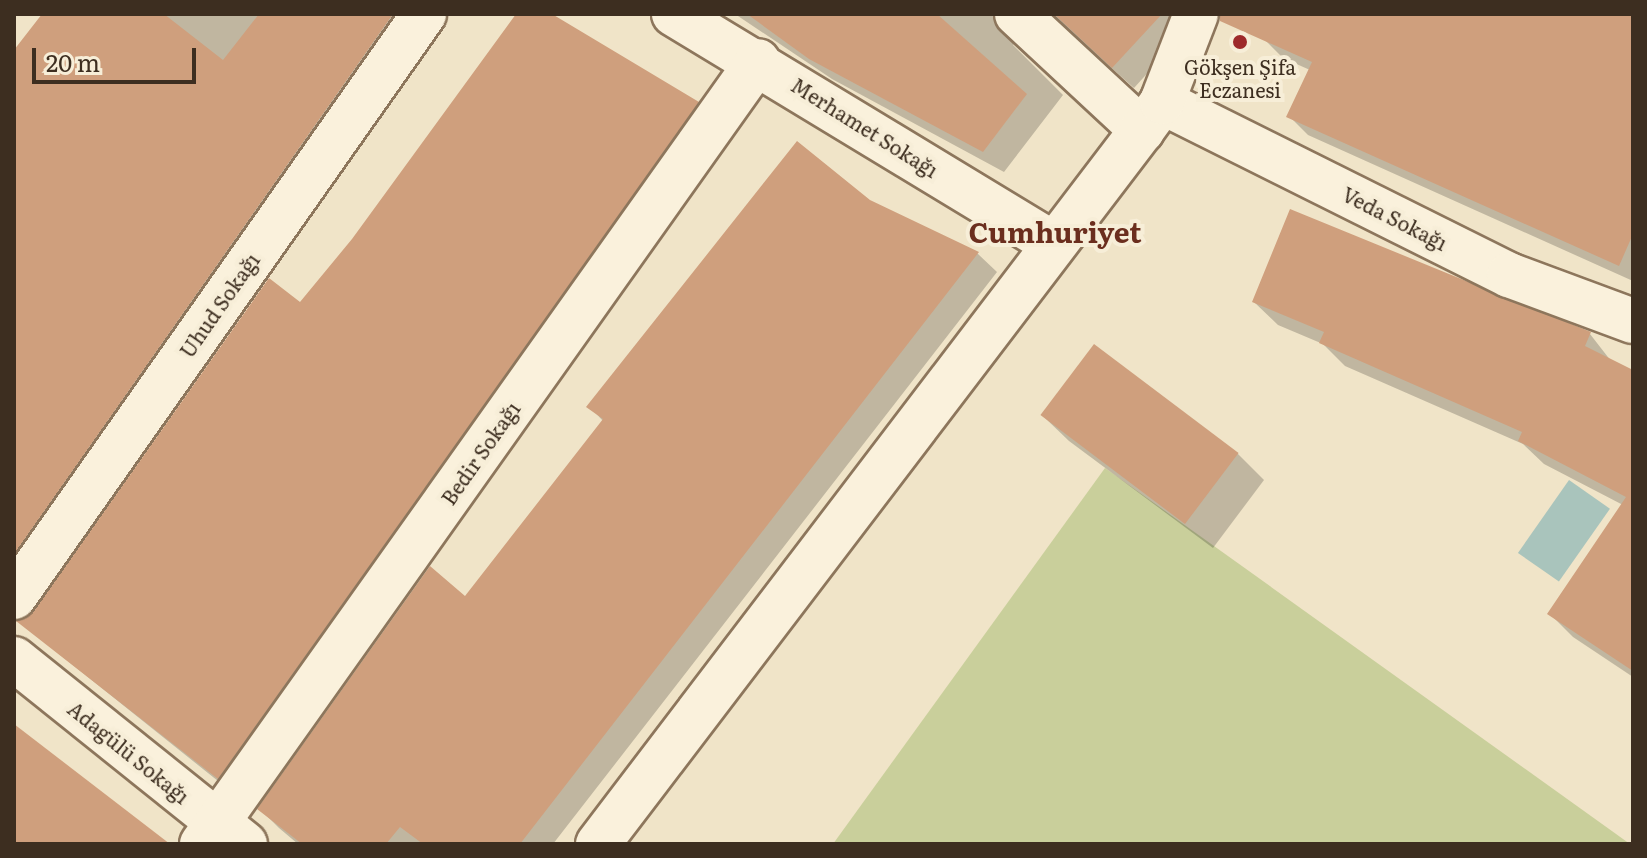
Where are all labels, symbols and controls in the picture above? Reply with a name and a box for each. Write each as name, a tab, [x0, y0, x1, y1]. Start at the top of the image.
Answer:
scale bar	[36, 32, 200, 82]
marker: Gökşen Şifa Eczanesi	[1231, 33, 1249, 51]
text: 20 m	[46, 44, 100, 79]
place label: Gökşen Şifa Eczanesi	[1184, 54, 1296, 101]
street label: Merhamet Sokağı	[787, 72, 943, 182]
street label: Veda Sokağı	[1339, 181, 1451, 255]
district label: Cumhuriyet	[969, 214, 1141, 248]
street label: Uhud Sokağı	[174, 248, 264, 362]
street label: Bedir Sokağı	[436, 397, 524, 509]
street label: Adagülü Sokağı	[64, 696, 194, 808]

